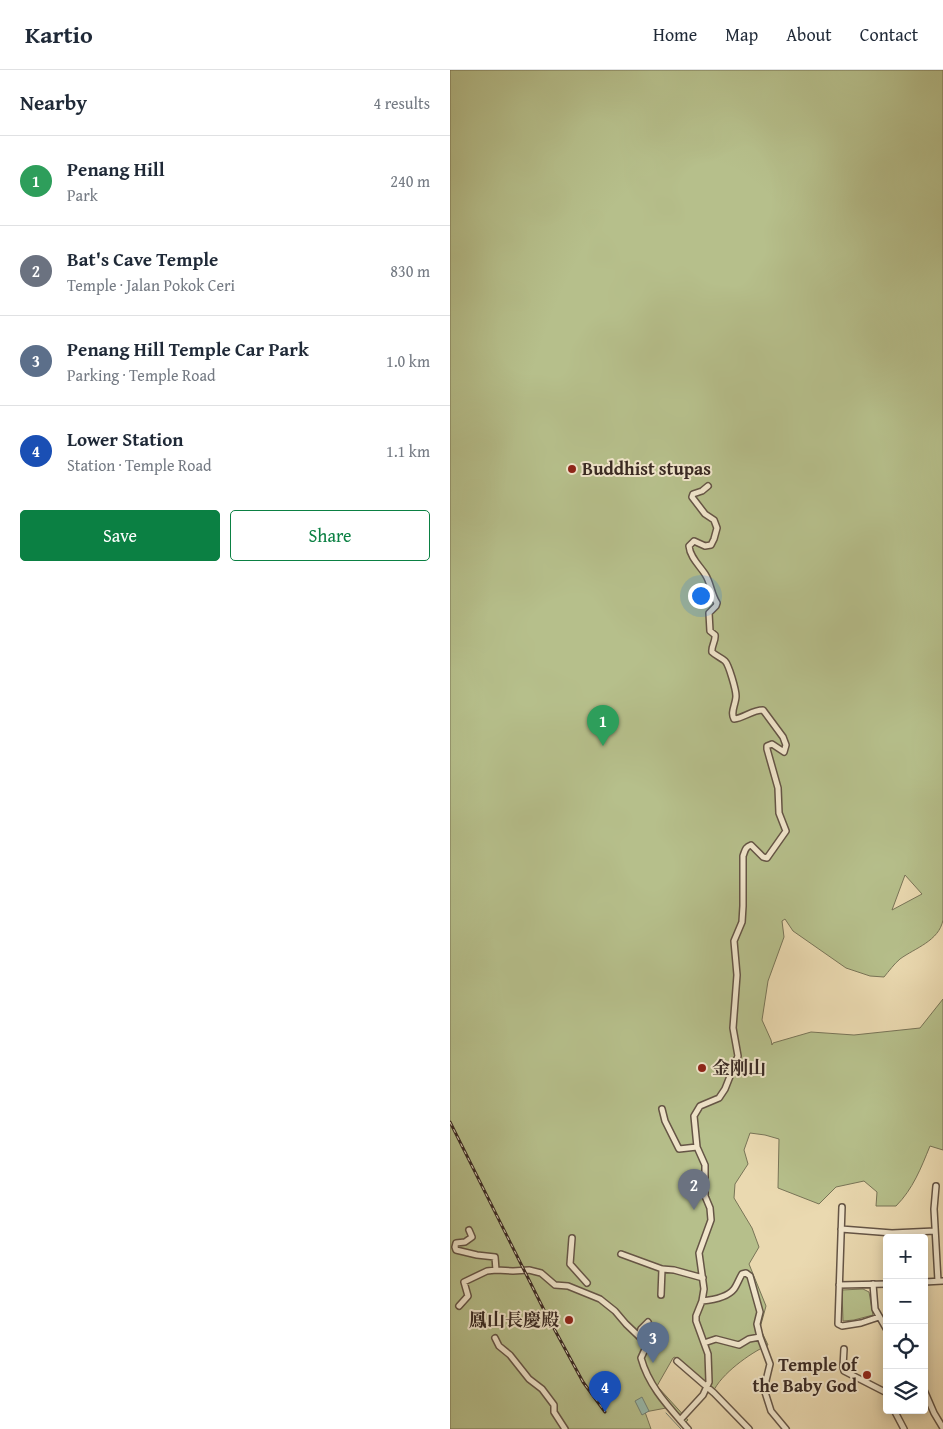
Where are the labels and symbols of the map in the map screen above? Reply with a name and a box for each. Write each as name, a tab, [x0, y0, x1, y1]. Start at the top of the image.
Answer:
place label: Buddhist stupas	[582, 455, 711, 482]
marker: Buddhist stupas	[566, 463, 578, 475]
your location	[688, 583, 714, 609]
pin: 1	[587, 705, 619, 746]
place label: 金刚山	[712, 1054, 766, 1081]
marker: 金刚山	[696, 1062, 708, 1074]
pin: 2	[678, 1169, 710, 1210]
place label: 鳳山長慶殿	[469, 1306, 559, 1333]
marker: 鳳山長慶殿	[563, 1314, 575, 1326]
pin: 3	[637, 1322, 669, 1363]
place label: Temple of the Baby God	[753, 1351, 860, 1399]
marker: Temple of the Baby God	[861, 1369, 873, 1381]
pin: 4	[589, 1371, 621, 1412]

